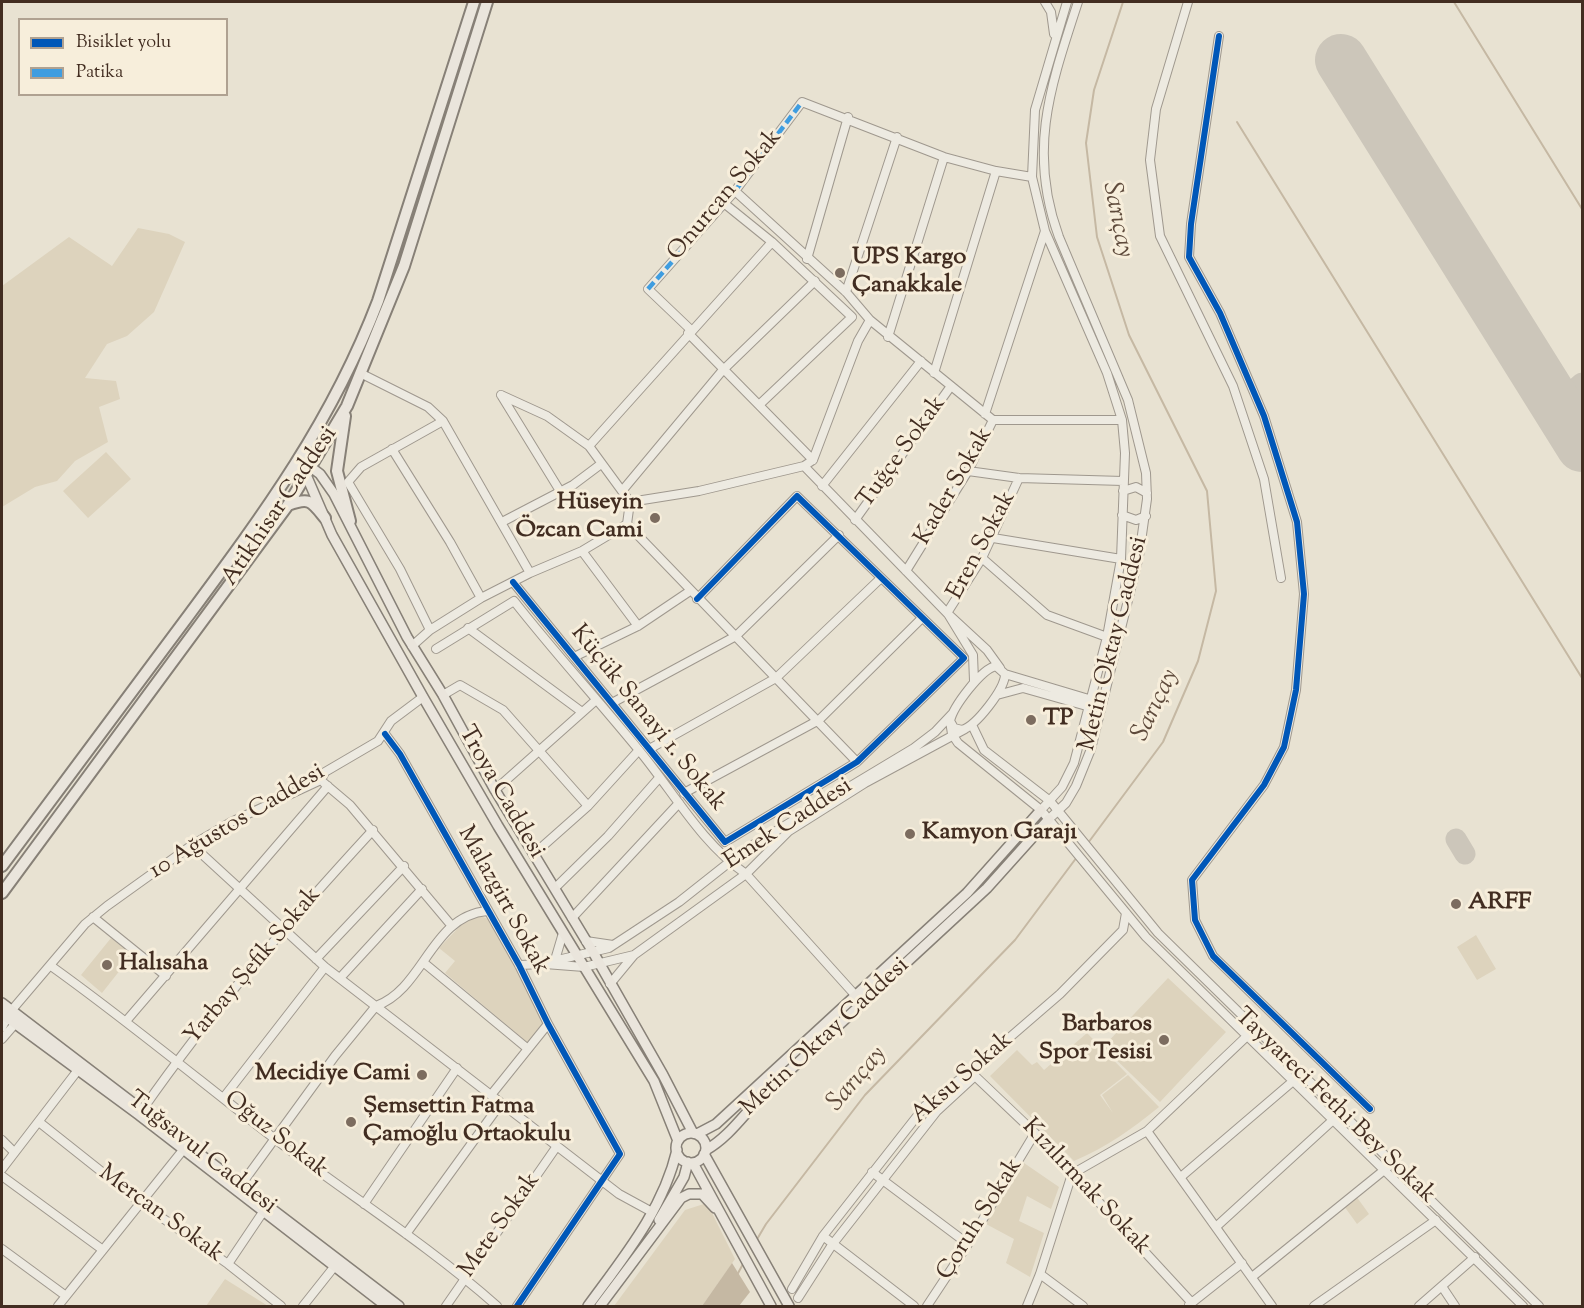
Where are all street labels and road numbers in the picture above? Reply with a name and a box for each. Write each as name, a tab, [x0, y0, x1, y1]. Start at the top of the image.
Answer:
street label: Onurcan Sokak	[663, 124, 789, 268]
street label: Tuğçe Sokak	[853, 391, 953, 515]
street label: Atikhisar Caddesi	[217, 422, 345, 592]
street label: Kader Sokak	[910, 423, 1000, 551]
street label: Eren Sokak	[942, 487, 1024, 605]
street label: Metin Oktay Caddesi	[1074, 534, 1156, 754]
street label: Küçük Sanayi 1. Sokak	[563, 620, 731, 818]
street label: Troya Caddesi	[450, 722, 550, 864]
street label: 10 Ağustos Caddesi	[145, 759, 331, 887]
street label: Emek Caddesi	[719, 773, 859, 877]
street label: Malazgirt Sokak	[449, 822, 555, 980]
street label: Yarbay Şefik Sokak	[180, 882, 328, 1052]
street label: Metin Oktay Caddesi	[736, 952, 916, 1124]
street label: Tayyareci Fethi Bey Sokak	[1227, 1003, 1441, 1211]
street label: Aksu Sokak	[906, 1027, 1020, 1131]
street label: Tuğsavul Caddesi	[120, 1086, 282, 1222]
street label: Oğuz Sokak	[217, 1086, 333, 1186]
street label: Kızılırmak Sokak	[1014, 1114, 1156, 1262]
street label: Çoruh Sokak	[932, 1154, 1030, 1286]
street label: Mercan Sokak	[92, 1160, 228, 1270]
street label: Mete Sokak	[454, 1168, 548, 1284]

